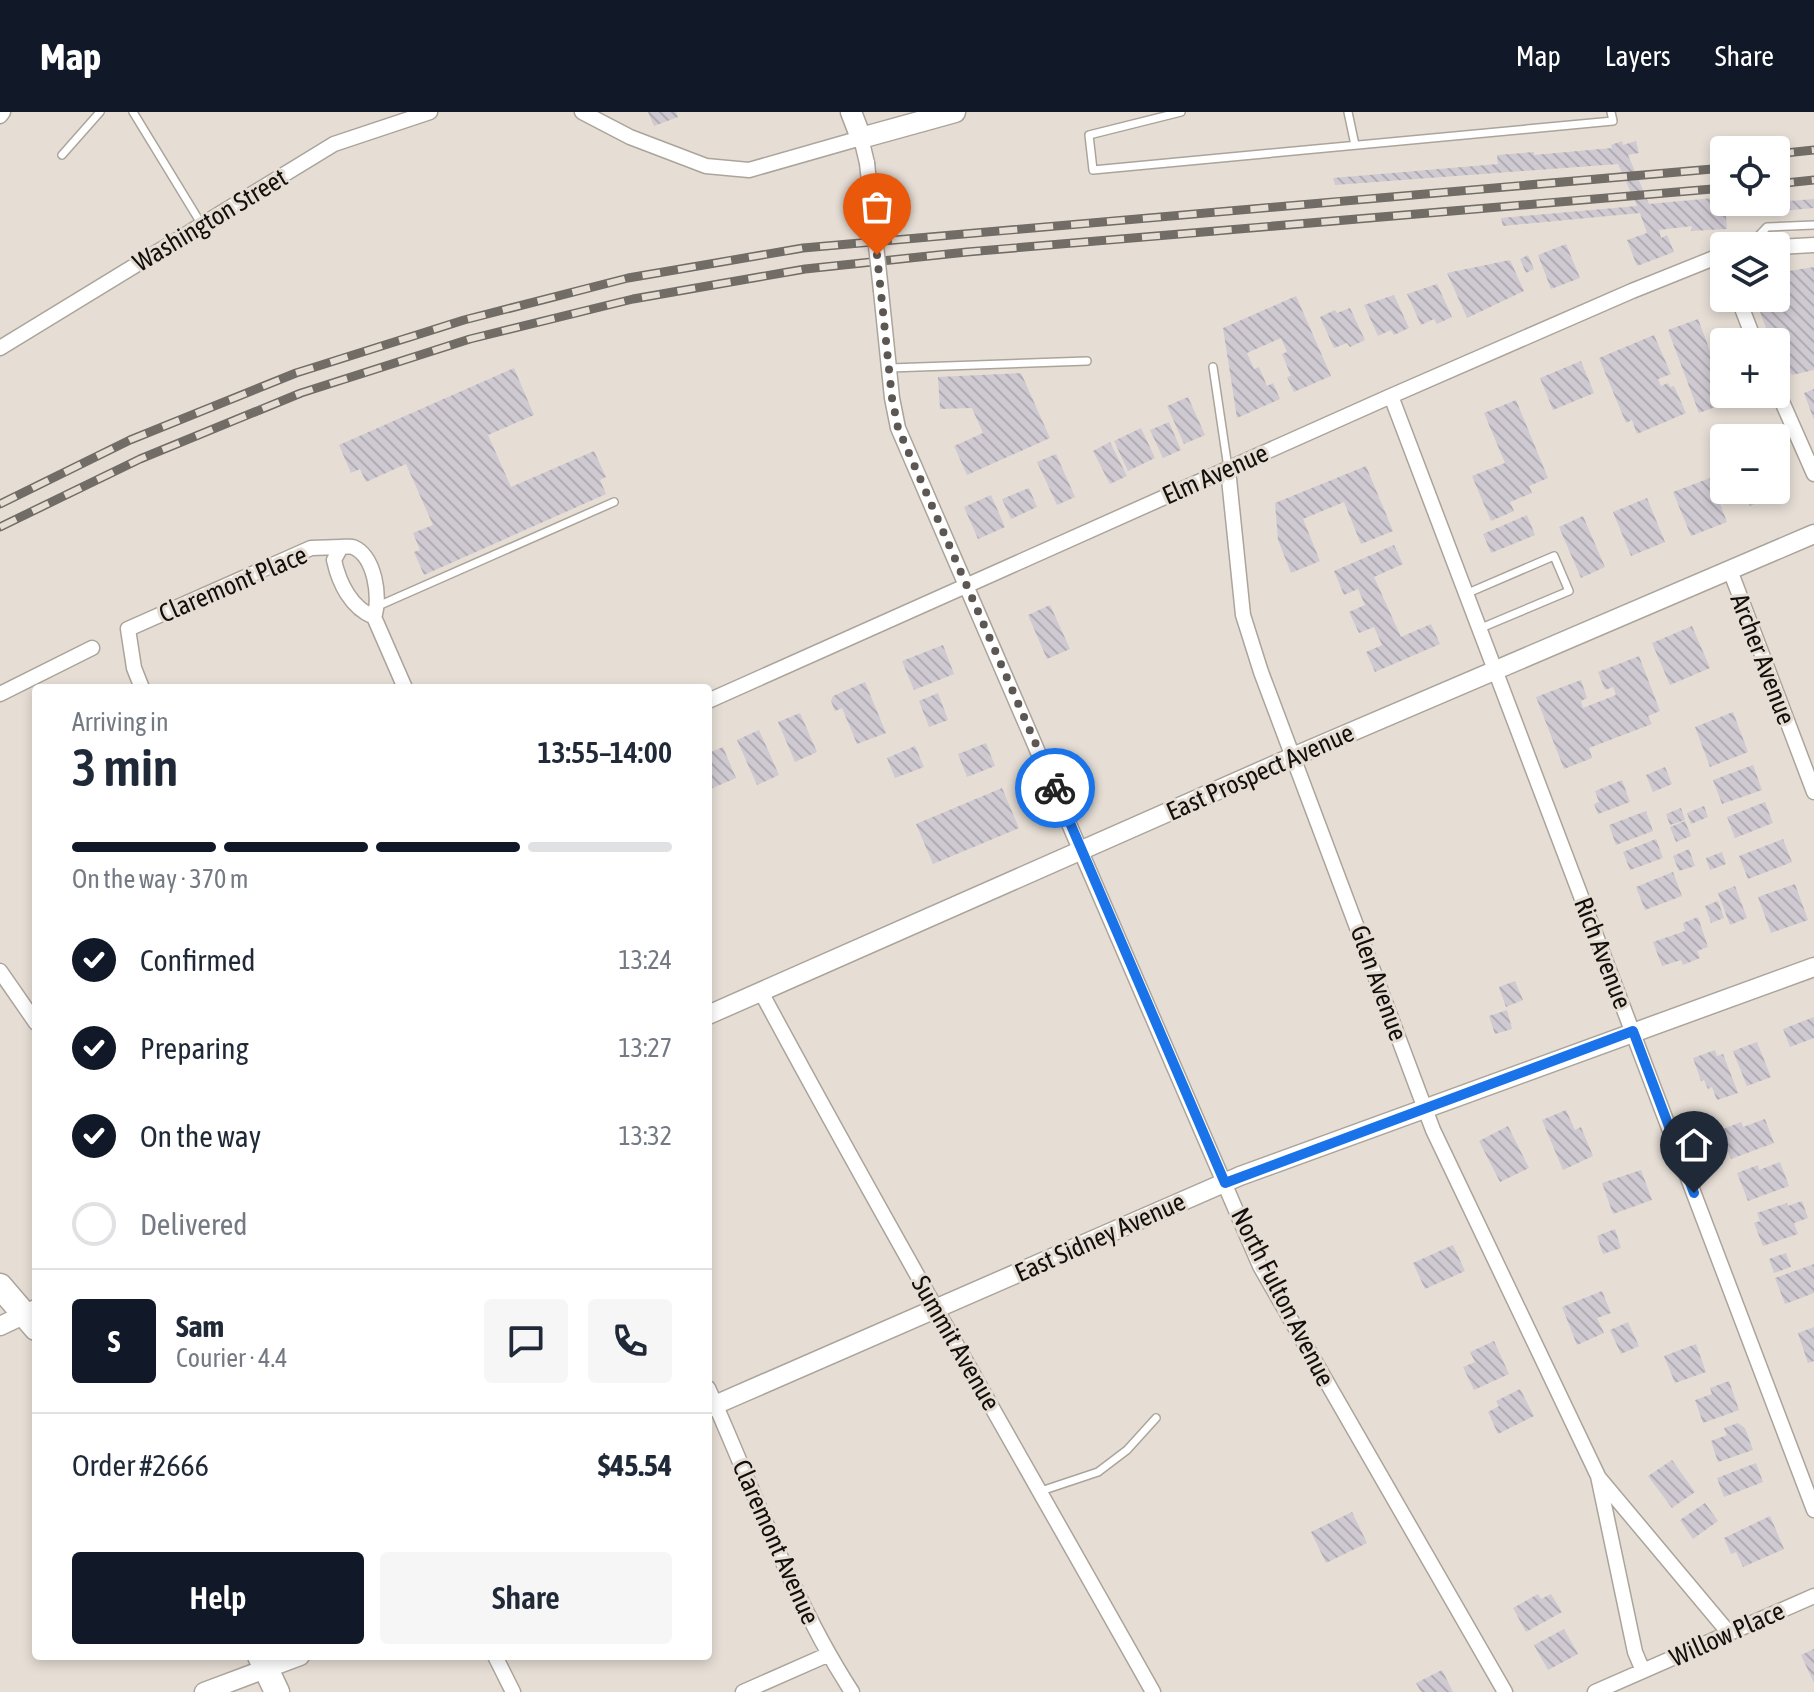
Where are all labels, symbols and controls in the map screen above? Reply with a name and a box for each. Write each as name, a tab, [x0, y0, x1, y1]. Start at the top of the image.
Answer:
text: Map	[40, 35, 101, 78]
text: Map	[1516, 40, 1561, 72]
text: Layers	[1605, 40, 1671, 72]
text: Share	[1715, 40, 1774, 72]
map controls	[1710, 136, 1790, 504]
button: locate	[1710, 136, 1790, 216]
street label: Washington Street	[128, 162, 292, 278]
pin	[843, 173, 911, 255]
icon: bag	[855, 185, 899, 229]
button: layers	[1710, 232, 1790, 312]
button: +	[1710, 328, 1790, 408]
button: −	[1710, 424, 1790, 504]
street label: Elm Avenue	[1158, 437, 1272, 511]
street label: Claremont Place	[154, 539, 312, 629]
street label: Archer Avenue	[1724, 589, 1802, 729]
text: Arriving in	[72, 707, 169, 737]
street label: East Prospect Avenue	[1162, 717, 1358, 827]
text: 13:55–14:00	[537, 735, 672, 769]
text: 3 min	[72, 737, 178, 797]
courier	[1015, 748, 1095, 828]
icon: bike	[1033, 766, 1077, 810]
text: On the way · 370 m	[72, 864, 249, 894]
street label: Rich Avenue	[1568, 893, 1638, 1013]
street label: Glen Avenue	[1344, 921, 1414, 1045]
icon: check	[72, 938, 116, 982]
text: Confirmed	[140, 943, 255, 977]
text: 13:24	[618, 945, 672, 975]
icon: check	[72, 1026, 116, 1070]
text: Preparing	[140, 1031, 249, 1065]
text: 13:27	[618, 1033, 672, 1063]
pin	[1660, 1111, 1728, 1193]
icon: check	[72, 1114, 116, 1158]
text: On the way	[140, 1119, 261, 1153]
text: 13:32	[618, 1121, 672, 1151]
icon: home	[1672, 1123, 1716, 1167]
street label: East Sidney Avenue	[1010, 1186, 1190, 1288]
street label: North Fulton Avenue	[1225, 1203, 1341, 1391]
text: Delivered	[140, 1207, 248, 1241]
street label: Summit Avenue	[906, 1271, 1006, 1415]
button: chat	[484, 1299, 568, 1383]
button: phone	[588, 1299, 672, 1383]
text: Sam	[176, 1309, 224, 1343]
text: S	[108, 1324, 120, 1358]
text: Courier · 4.4	[176, 1343, 287, 1373]
text: Order #2666	[72, 1448, 209, 1482]
text: $45.54	[598, 1448, 672, 1482]
street label: Claremont Avenue	[726, 1455, 826, 1629]
button: Help	[72, 1552, 364, 1644]
button: Share	[380, 1552, 672, 1644]
street label: Willow Place	[1665, 1595, 1789, 1673]

